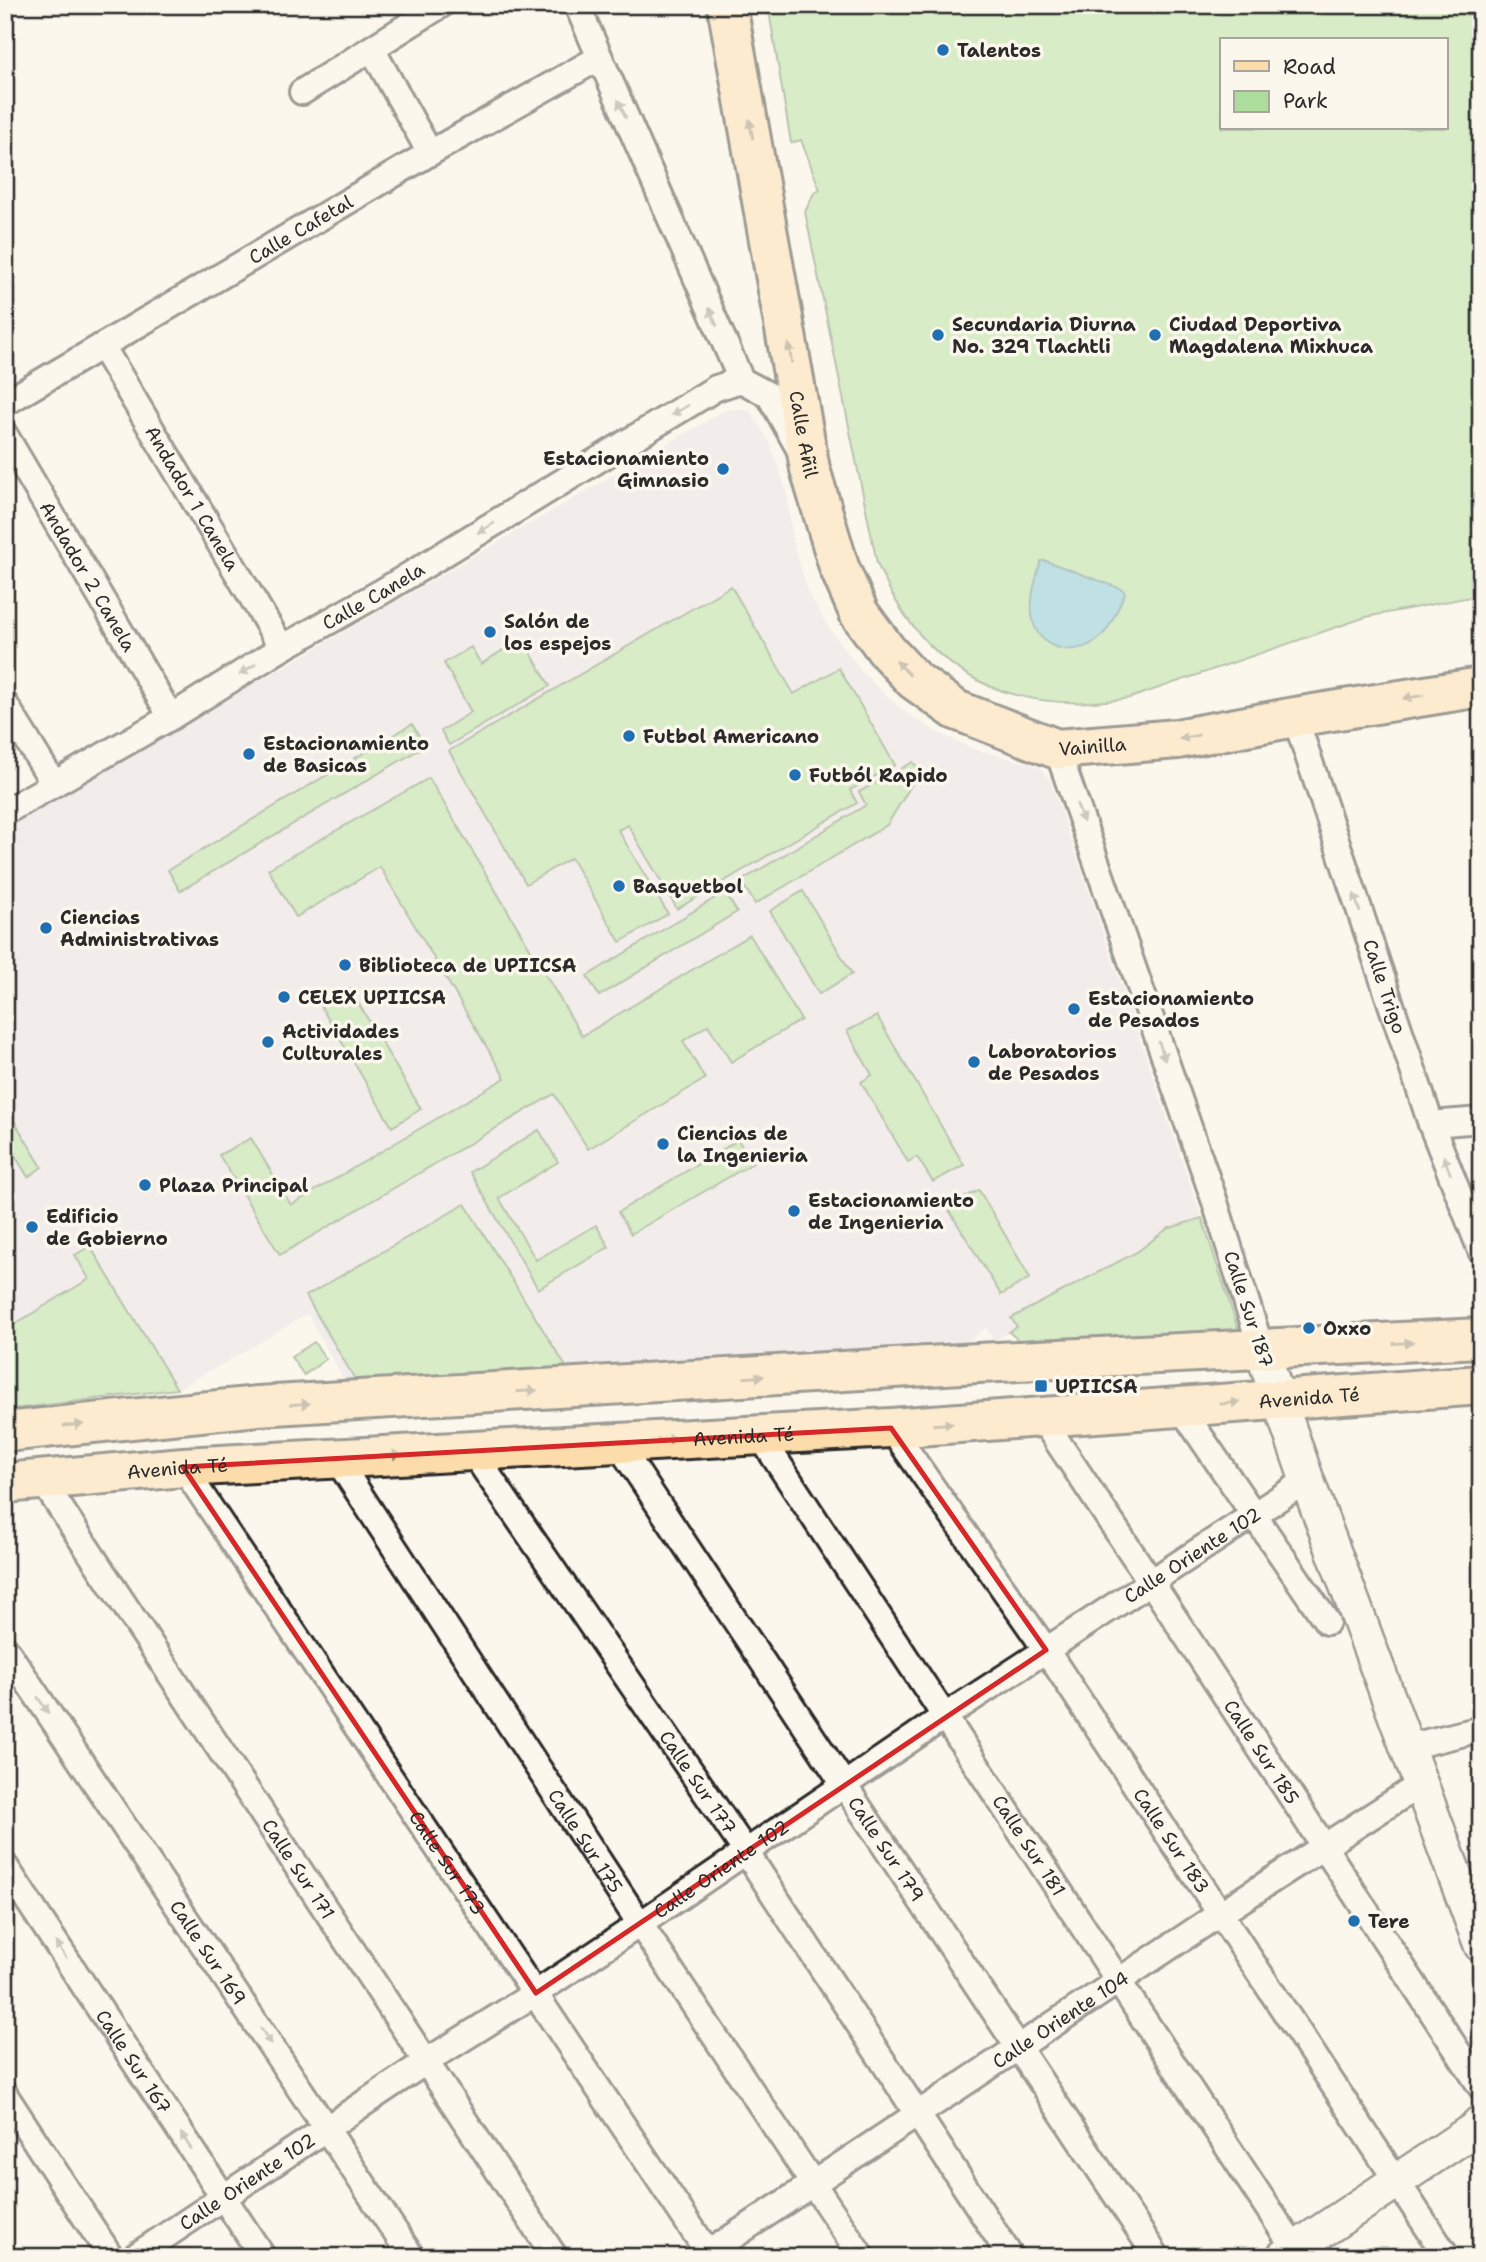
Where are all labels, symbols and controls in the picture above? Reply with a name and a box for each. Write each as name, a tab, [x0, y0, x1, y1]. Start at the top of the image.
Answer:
place label: Talentos	[957, 38, 1041, 63]
legend	[1220, 38, 1448, 130]
marker: Talentos	[935, 42, 951, 58]
text: Road	[1283, 53, 1336, 81]
text: Park	[1283, 87, 1328, 115]
one-way arrow	[616, 99, 628, 119]
one-way arrow	[745, 118, 756, 140]
street label: Calle Cafetal	[244, 189, 358, 270]
one-way arrow	[707, 307, 718, 328]
place label: Secundaria Diurna No. 329 Tlachtli	[952, 312, 1136, 359]
place label: Ciudad Deportiva Magdalena Mixhuca	[1169, 312, 1373, 359]
marker: Secundaria Diurna No. 329 Tlachtli	[930, 327, 946, 343]
marker: Ciudad Deportiva Magdalena Mixhuca	[1147, 327, 1163, 343]
one-way arrow	[784, 342, 795, 364]
street label: Calle Añil	[783, 389, 824, 481]
one-way arrow	[671, 404, 690, 416]
street label: Andador 1 Canela	[139, 421, 245, 576]
place label: Estacionamiento Gimnasio	[543, 446, 709, 493]
marker: Estacionamiento Gimnasio	[715, 461, 731, 477]
street label: Andador 2 Canela	[34, 497, 142, 656]
one-way arrow	[476, 522, 495, 535]
street label: Calle Canela	[318, 557, 429, 636]
place label: Salón de los espejos	[504, 609, 611, 656]
marker: Salón de los espejos	[482, 624, 498, 640]
one-way arrow	[895, 660, 911, 677]
one-way arrow	[238, 663, 258, 676]
one-way arrow	[1402, 692, 1424, 703]
place label: Futbol Americano	[643, 724, 819, 749]
marker: Futbol Americano	[621, 728, 637, 744]
place label: Estacionamiento de Basicas	[263, 731, 429, 778]
street label: Vainilla	[1058, 731, 1128, 762]
one-way arrow	[1178, 732, 1200, 743]
marker: Estacionamiento de Basicas	[241, 746, 257, 762]
place label: Futból Rapido	[809, 763, 948, 788]
marker: Futból Rapido	[787, 767, 803, 783]
one-way arrow	[1075, 802, 1086, 823]
place label: Basquetbol	[633, 874, 743, 899]
marker: Basquetbol	[611, 878, 627, 894]
one-way arrow	[1351, 893, 1362, 914]
place label: Ciencias Administrativas	[60, 905, 219, 952]
marker: Ciencias Administrativas	[38, 920, 54, 936]
street label: Calle Trigo	[1357, 936, 1412, 1037]
place label: Biblioteca de UPIICSA	[359, 953, 576, 978]
marker: Biblioteca de UPIICSA	[337, 957, 353, 973]
place label: CELEX UPIICSA	[298, 985, 446, 1010]
place label: Estacionamiento de Pesados	[1088, 986, 1254, 1033]
marker: CELEX UPIICSA	[276, 989, 292, 1005]
marker: Estacionamiento de Pesados	[1066, 1001, 1082, 1017]
place label: Actividades Culturales	[282, 1019, 399, 1066]
marker: Actividades Culturales	[260, 1034, 276, 1050]
place label: Laboratorios de Pesados	[988, 1039, 1117, 1086]
one-way arrow	[1157, 1041, 1168, 1062]
marker: Laboratorios de Pesados	[966, 1054, 982, 1070]
place label: Ciencias de la Ingenieria	[677, 1121, 808, 1168]
marker: Ciencias de la Ingenieria	[655, 1136, 671, 1152]
one-way arrow	[1441, 1154, 1452, 1175]
place label: Plaza Principal	[159, 1173, 309, 1198]
marker: Plaza Principal	[137, 1177, 153, 1193]
place label: Estacionamiento de Ingenieria	[808, 1188, 974, 1235]
marker: Estacionamiento de Ingenieria	[786, 1203, 802, 1219]
place label: Edificio de Gobierno	[46, 1204, 168, 1251]
marker: Edificio de Gobierno	[24, 1219, 40, 1235]
street label: Calle Sur 187	[1218, 1248, 1279, 1371]
place label: Oxxo	[1323, 1316, 1371, 1341]
marker: Oxxo	[1301, 1320, 1317, 1336]
one-way arrow	[1393, 1337, 1415, 1348]
one-way arrow	[743, 1371, 765, 1382]
place label: UPIICSA	[1055, 1374, 1138, 1399]
marker: UPIICSA	[1033, 1378, 1049, 1394]
street label: Avenida Té	[1258, 1382, 1361, 1414]
one-way arrow	[516, 1385, 538, 1396]
one-way arrow	[1219, 1397, 1241, 1408]
one-way arrow	[289, 1399, 311, 1410]
one-way arrow	[932, 1418, 954, 1429]
one-way arrow	[62, 1419, 84, 1430]
street label: Avenida Té	[692, 1421, 795, 1452]
one-way arrow	[656, 1434, 678, 1445]
one-way arrow	[380, 1449, 402, 1460]
street label: Avenida Té	[126, 1453, 229, 1485]
street label: Calle Oriente 102	[1119, 1502, 1266, 1609]
street label: Calle Sur 185	[1218, 1695, 1305, 1809]
one-way arrow	[36, 1696, 50, 1714]
street label: Calle Sur 177	[653, 1726, 742, 1839]
street label: Calle Sur 183	[1128, 1783, 1215, 1898]
street label: Calle Sur 175	[542, 1784, 628, 1898]
street label: Calle Sur 181	[986, 1790, 1071, 1901]
street label: Calle Sur 179	[842, 1792, 930, 1906]
street label: Calle Sur 173	[403, 1806, 491, 1920]
street label: Calle Sur 171	[256, 1814, 341, 1924]
street label: Calle Oriente 102	[649, 1814, 794, 1924]
street label: Calle Sur 169	[164, 1895, 252, 2010]
place label: Tere	[1368, 1909, 1410, 1934]
marker: Tere	[1346, 1913, 1362, 1929]
one-way arrow	[55, 1941, 68, 1960]
street label: Calle Oriente 104	[987, 1965, 1134, 2074]
street label: Calle Sur 167	[90, 2005, 177, 2119]
one-way arrow	[259, 2027, 273, 2045]
street label: Calle Oriente 102	[174, 2127, 320, 2236]
one-way arrow	[180, 2131, 193, 2150]

